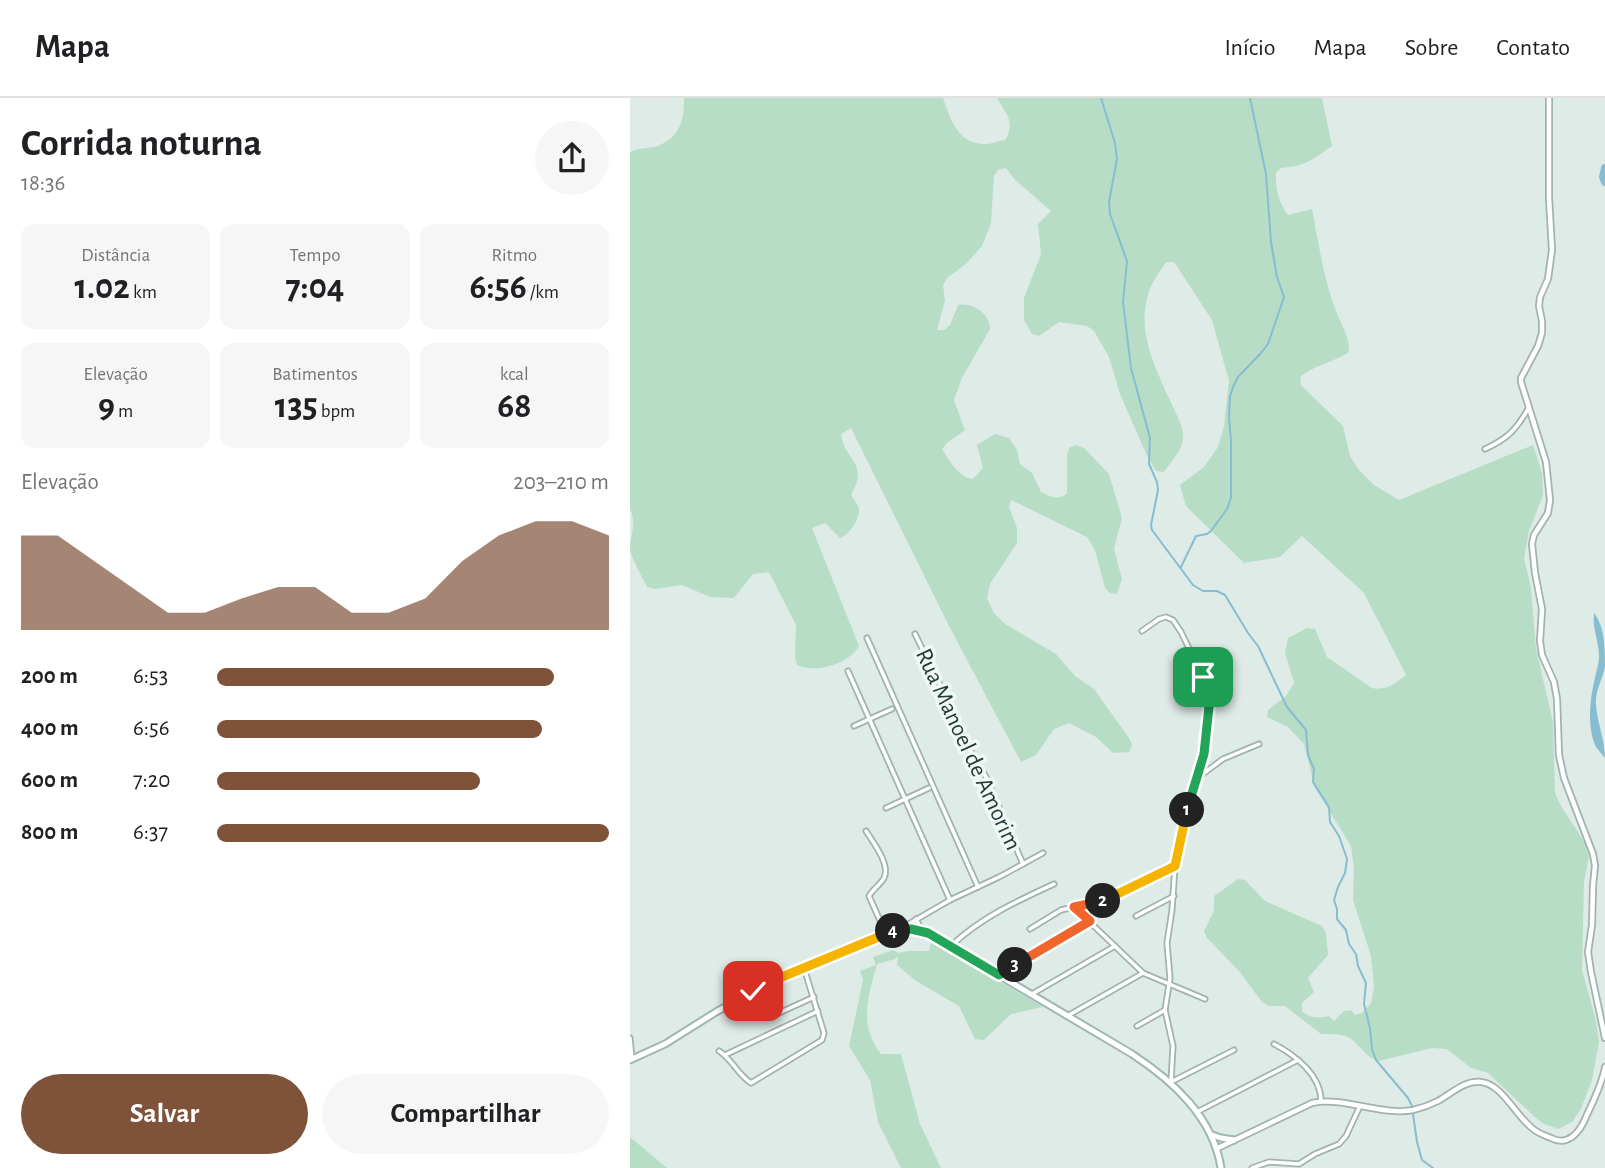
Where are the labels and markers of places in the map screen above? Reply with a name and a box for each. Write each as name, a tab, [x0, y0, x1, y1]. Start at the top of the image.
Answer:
pin	[1173, 647, 1233, 707]
pin: 1	[1170, 792, 1204, 828]
pin: 2	[1086, 884, 1120, 918]
pin: 4	[876, 914, 910, 948]
pin: 3	[998, 948, 1032, 982]
pin	[723, 961, 783, 1021]

